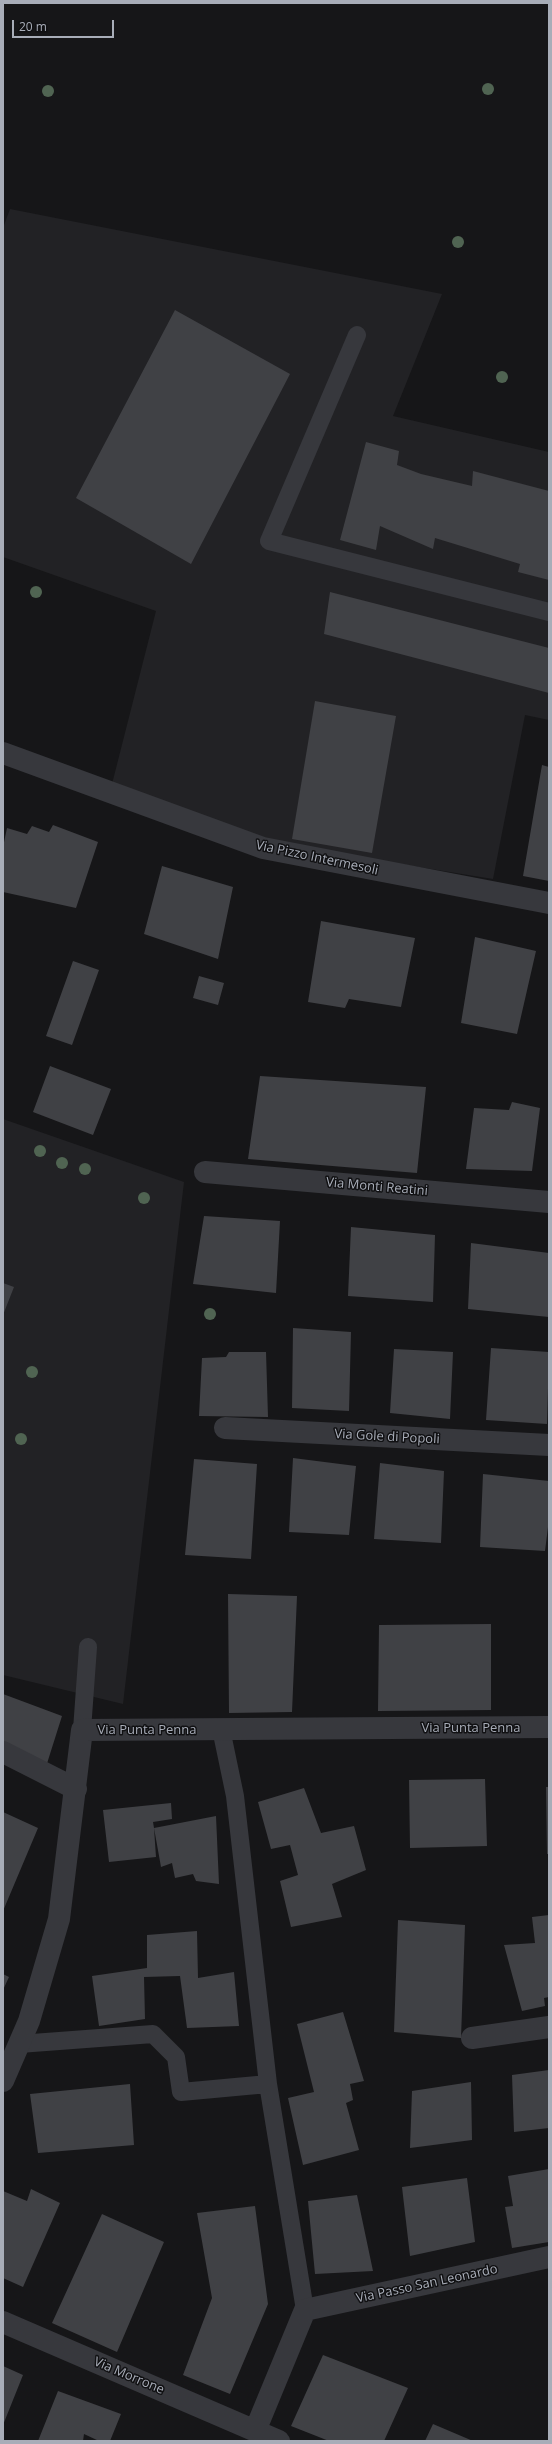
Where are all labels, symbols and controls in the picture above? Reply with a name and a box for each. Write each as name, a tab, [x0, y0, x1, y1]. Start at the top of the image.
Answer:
scale bar	[14, 12, 116, 38]
text: 20 m	[19, 18, 47, 35]
street label: Via Pizzo Intermesoli	[254, 837, 380, 879]
street label: Via Monti Reatini	[325, 1175, 429, 1199]
street label: Via Gole di Popoli	[334, 1426, 440, 1448]
street label: Via Punta Penna	[422, 1720, 520, 1736]
street label: Via Punta Penna	[98, 1722, 196, 1738]
street label: Via Passo San Leonardo	[355, 2261, 499, 2307]
street label: Via Morrone	[91, 2354, 167, 2398]

